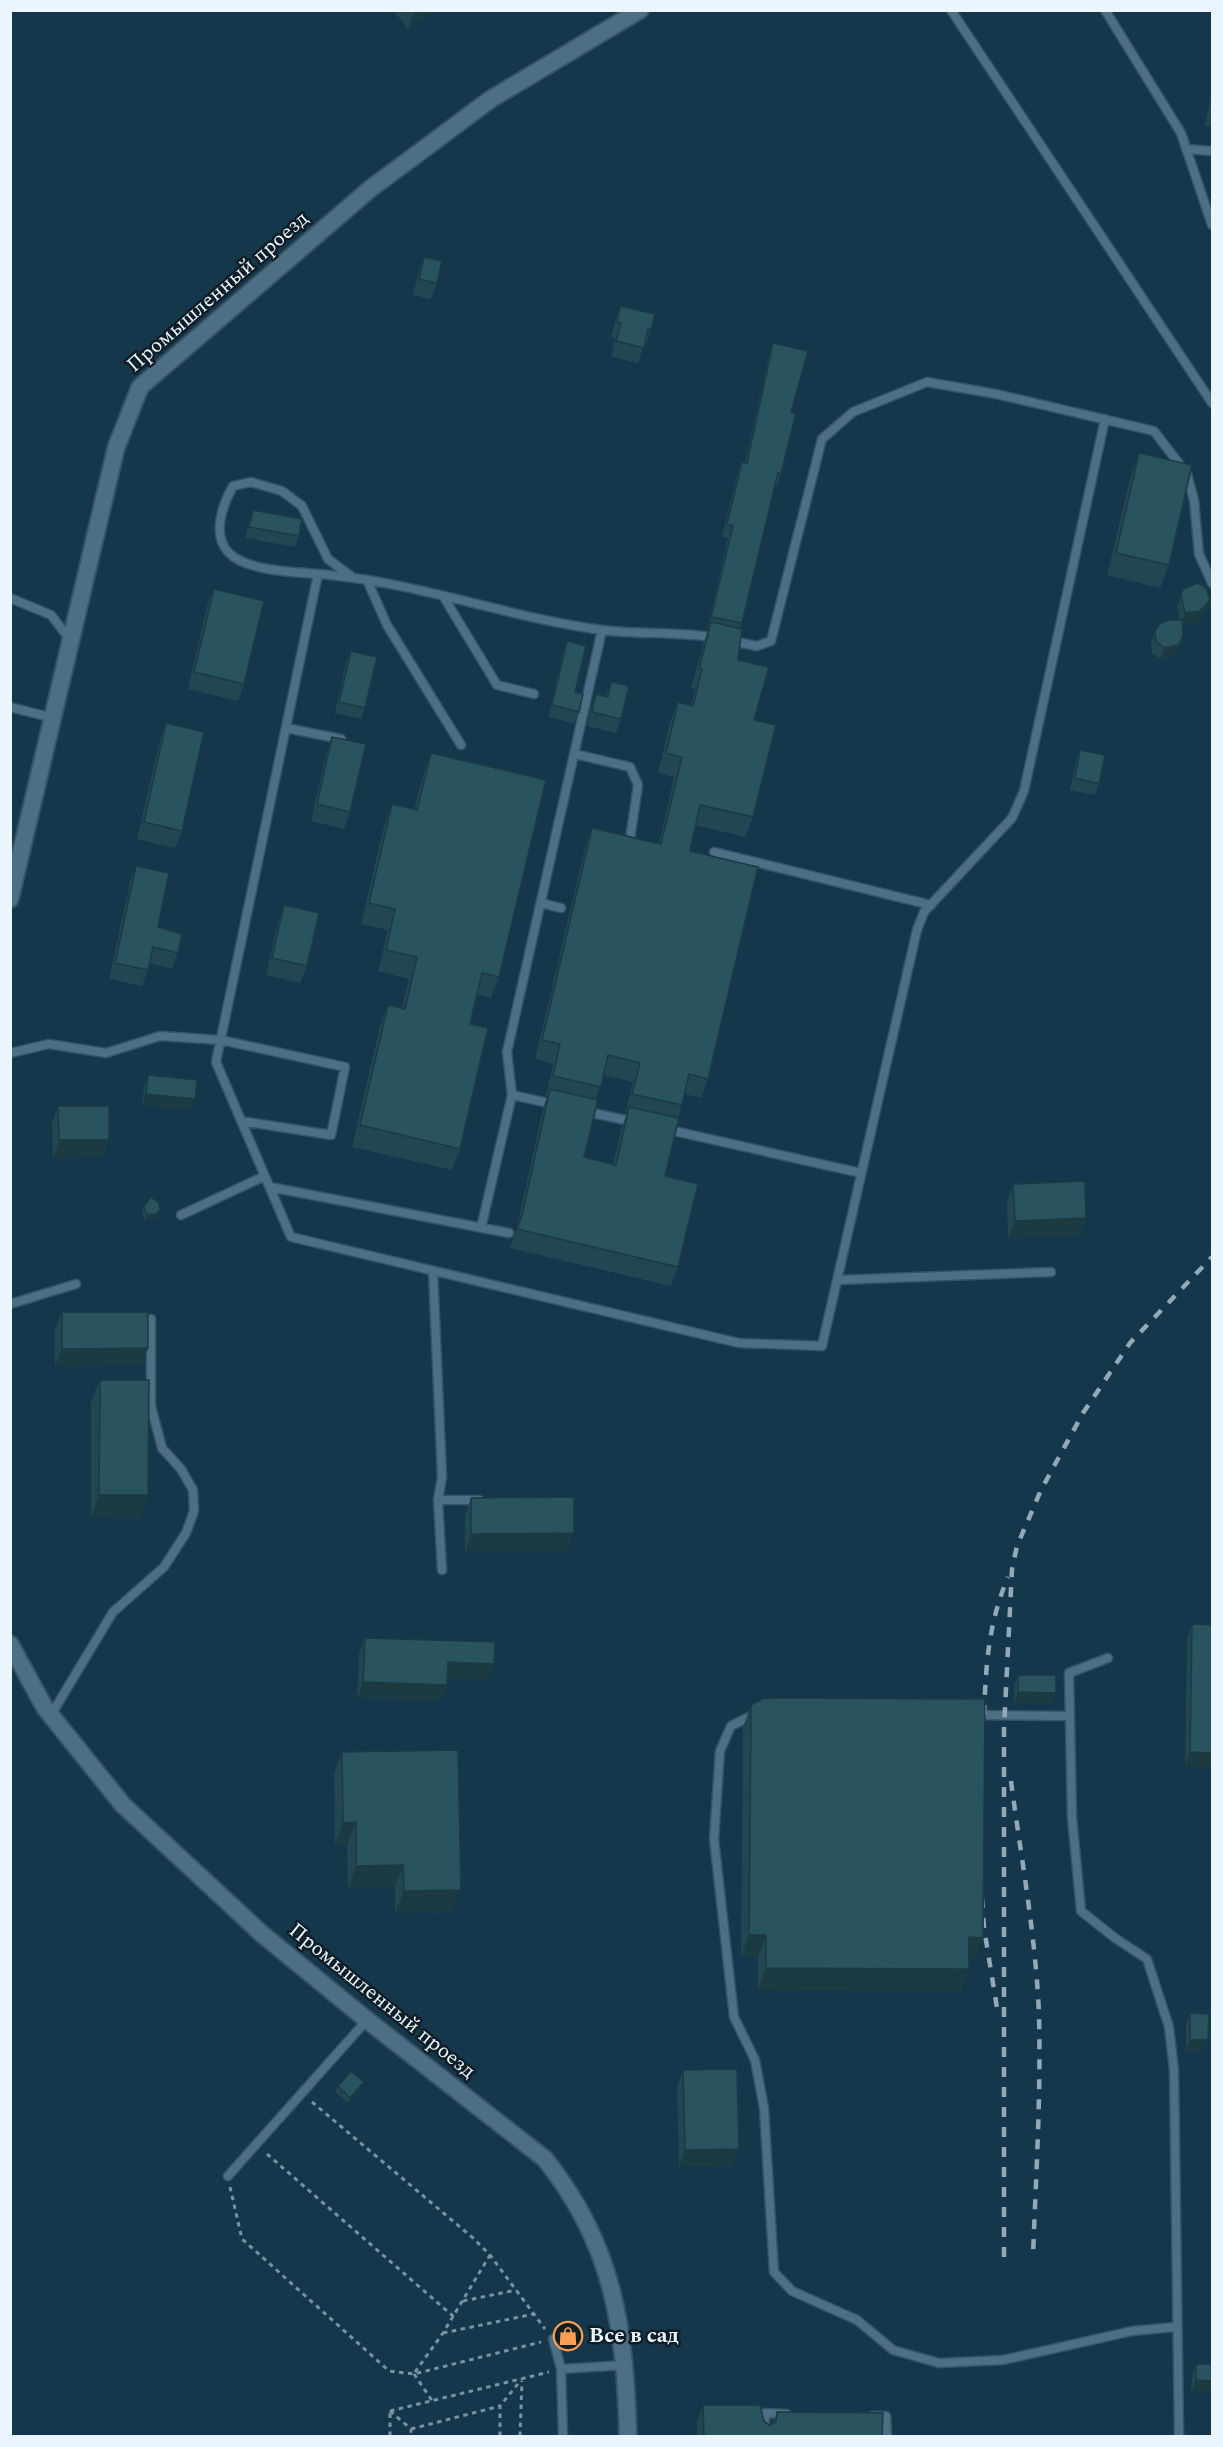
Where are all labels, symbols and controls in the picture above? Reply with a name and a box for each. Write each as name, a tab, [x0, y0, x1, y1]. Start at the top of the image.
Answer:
street label: Промышленный проезд	[120, 203, 316, 381]
street label: Промышленный проезд	[281, 1915, 483, 2087]
shop icon: Все в сад	[552, 2320, 584, 2352]
place label: Все в сад	[589, 2320, 679, 2352]

